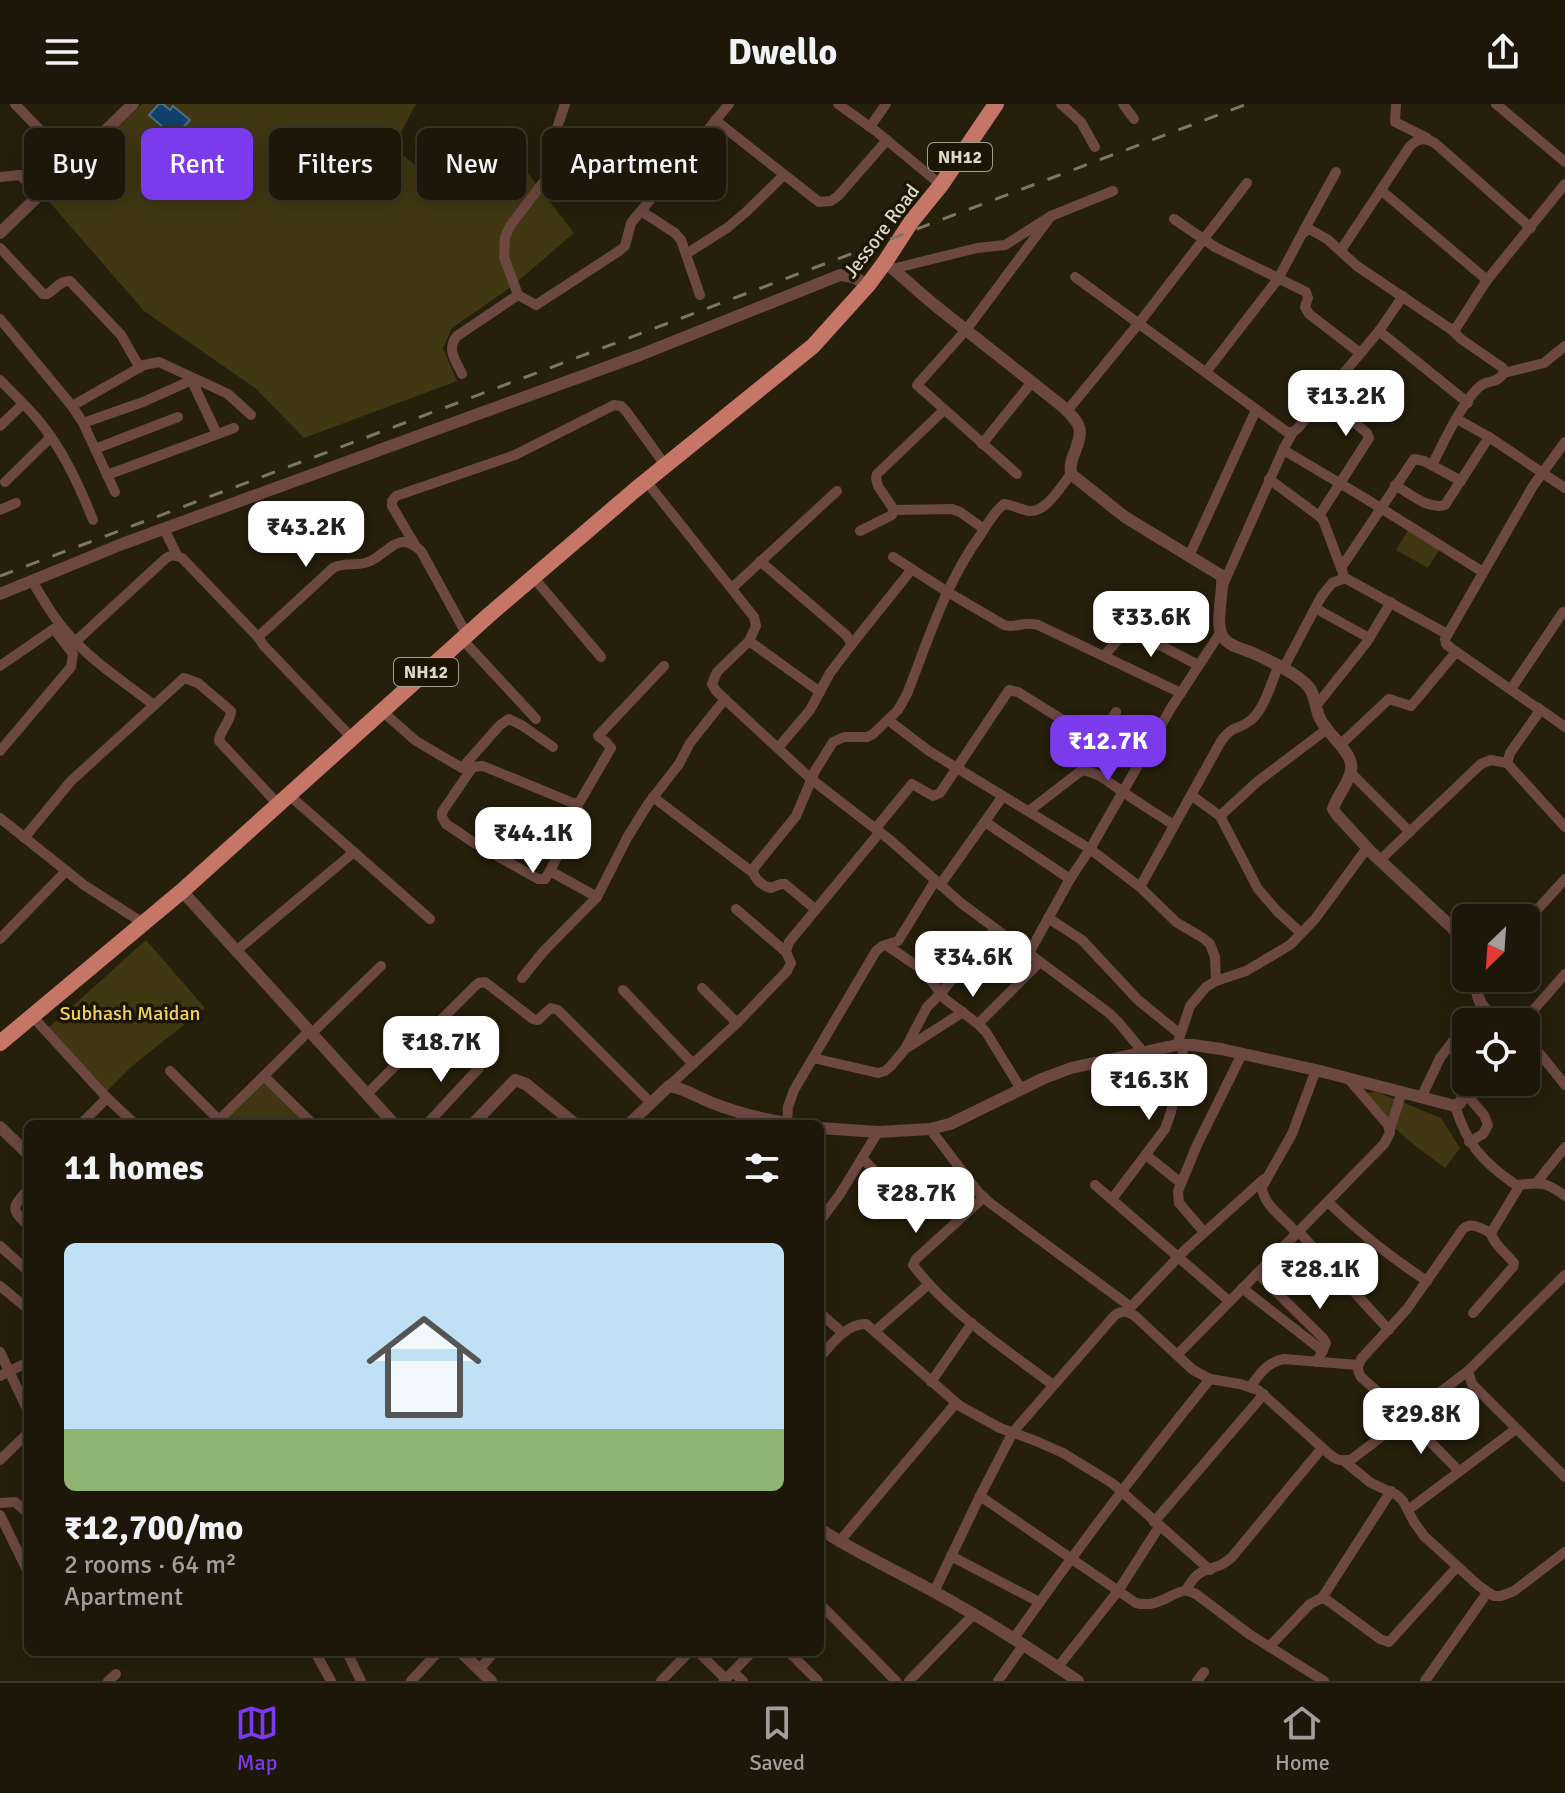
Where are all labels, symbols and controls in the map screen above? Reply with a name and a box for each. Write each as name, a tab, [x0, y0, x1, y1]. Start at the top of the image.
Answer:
icon: menu	[40, 30, 84, 74]
text: Dwello	[728, 30, 837, 75]
icon: share	[1481, 30, 1525, 74]
chip: Buy	[24, 128, 125, 200]
chip: Rent	[141, 128, 253, 200]
chip: Filters	[269, 128, 401, 200]
chip: New	[417, 128, 526, 200]
chip: Apartment	[542, 128, 726, 200]
road number: NH12	[928, 143, 992, 171]
street label: Jessore Road	[838, 179, 925, 283]
pin: ₹13.2K	[1281, 370, 1411, 438]
text: ₹13.2K	[1306, 380, 1386, 412]
pin: ₹43.2K	[241, 501, 371, 569]
text: ₹43.2K	[266, 511, 346, 543]
pin: ₹33.6K	[1086, 591, 1216, 659]
text: ₹33.6K	[1111, 601, 1191, 633]
road number: NH12	[394, 658, 458, 686]
pin: ₹12.7K	[1043, 715, 1173, 783]
text: ₹12.7K	[1068, 725, 1148, 757]
pin: ₹44.1K	[468, 807, 598, 875]
text: ₹44.1K	[493, 817, 573, 849]
north arrow	[1452, 904, 1540, 992]
map controls	[1452, 904, 1540, 1096]
pin: ₹34.6K	[908, 931, 1038, 999]
text: ₹34.6K	[933, 941, 1013, 973]
park label: Subhash Maidan	[59, 1001, 201, 1026]
button: locate	[1452, 1008, 1540, 1096]
pin: ₹18.7K	[376, 1016, 506, 1084]
text: ₹18.7K	[401, 1026, 481, 1058]
pin: ₹16.3K	[1084, 1054, 1214, 1122]
text: ₹16.3K	[1109, 1064, 1189, 1096]
icon: filters	[740, 1146, 784, 1190]
text: 11 homes	[64, 1147, 204, 1189]
pin: ₹28.7K	[851, 1167, 981, 1235]
text: ₹28.7K	[876, 1177, 956, 1209]
pin: ₹28.1K	[1255, 1243, 1385, 1311]
text: ₹28.1K	[1280, 1253, 1360, 1285]
icon: home	[352, 1295, 496, 1439]
pin: ₹29.8K	[1356, 1388, 1486, 1456]
text: ₹29.8K	[1381, 1398, 1461, 1430]
text: ₹12,700/mo	[64, 1507, 243, 1549]
text: 2 rooms · 64 m²	[64, 1549, 237, 1581]
text: Apartment	[64, 1581, 183, 1613]
tab: Map	[235, 1701, 279, 1776]
tab: Saved	[749, 1701, 805, 1776]
tab: Home	[1275, 1701, 1330, 1776]

